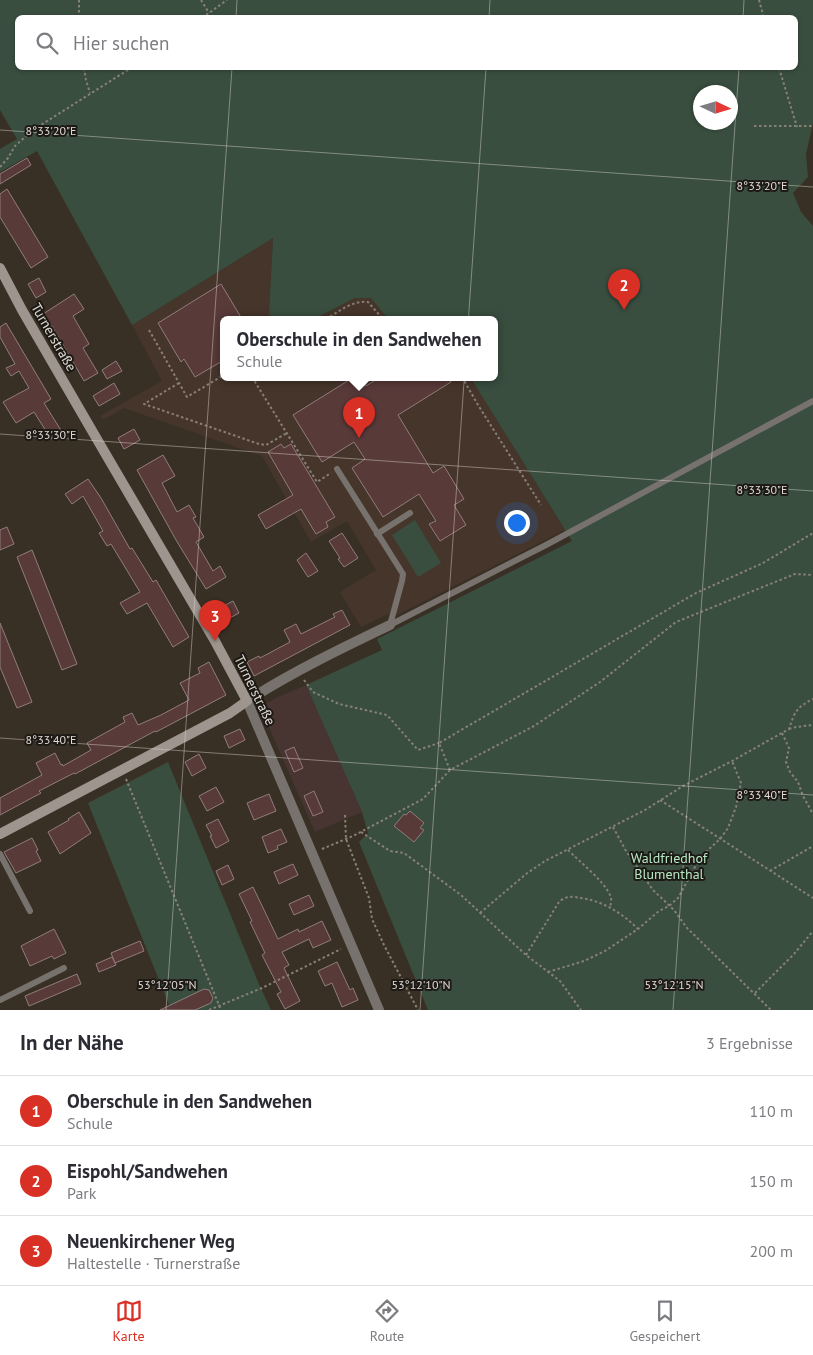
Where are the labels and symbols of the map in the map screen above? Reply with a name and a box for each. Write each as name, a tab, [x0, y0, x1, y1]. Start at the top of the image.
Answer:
north arrow	[693, 85, 738, 130]
text: 8°33'20"E	[26, 123, 76, 138]
text: 8°33'20"E	[737, 178, 787, 193]
pin: 2	[608, 269, 640, 310]
street label: Turnerstraße	[27, 300, 81, 374]
pin: 1	[343, 397, 375, 438]
text: 8°33'30"E	[26, 427, 76, 442]
text: 8°33'30"E	[737, 482, 787, 497]
your location	[504, 510, 530, 536]
pin: 3	[199, 600, 231, 641]
street label: Turnerstraße	[230, 652, 280, 728]
text: 8°33'40"E	[26, 732, 76, 747]
text: 8°33'40"E	[737, 787, 787, 802]
park label: Waldfriedhof Blumenthal	[631, 849, 708, 883]
text: 53°12'05"N	[137, 977, 197, 992]
text: 53°12'10"N	[391, 977, 451, 992]
text: 53°12'15"N	[644, 977, 704, 992]

